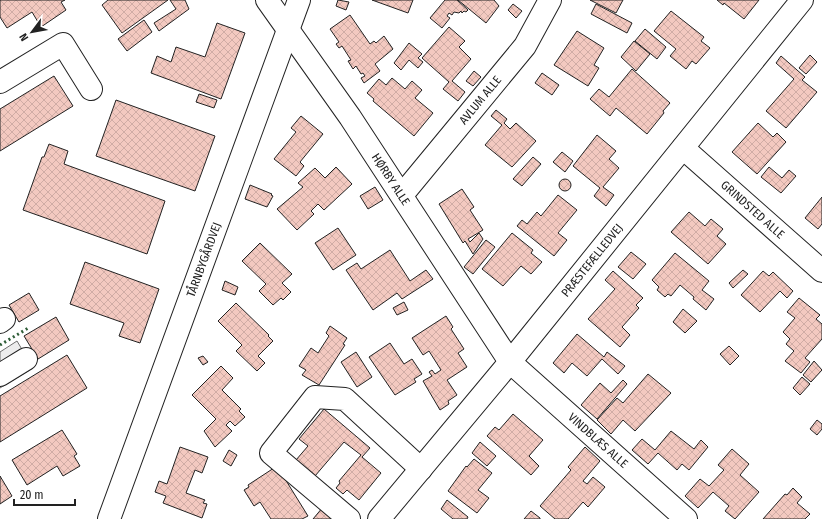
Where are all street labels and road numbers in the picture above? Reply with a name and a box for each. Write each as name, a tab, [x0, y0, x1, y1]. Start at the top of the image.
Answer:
street label: AVLUM ALLE	[456, 73, 505, 127]
street label: HØRBY ALLE	[369, 151, 413, 208]
street label: GRINDSTED ALLE	[718, 178, 788, 242]
street label: TÅRNBYGÅRDVEJ	[184, 220, 224, 299]
street label: PRÆSTEFÆLLEDVEJ	[558, 221, 626, 300]
street label: VINDBLÆS ALLE	[565, 410, 631, 471]

